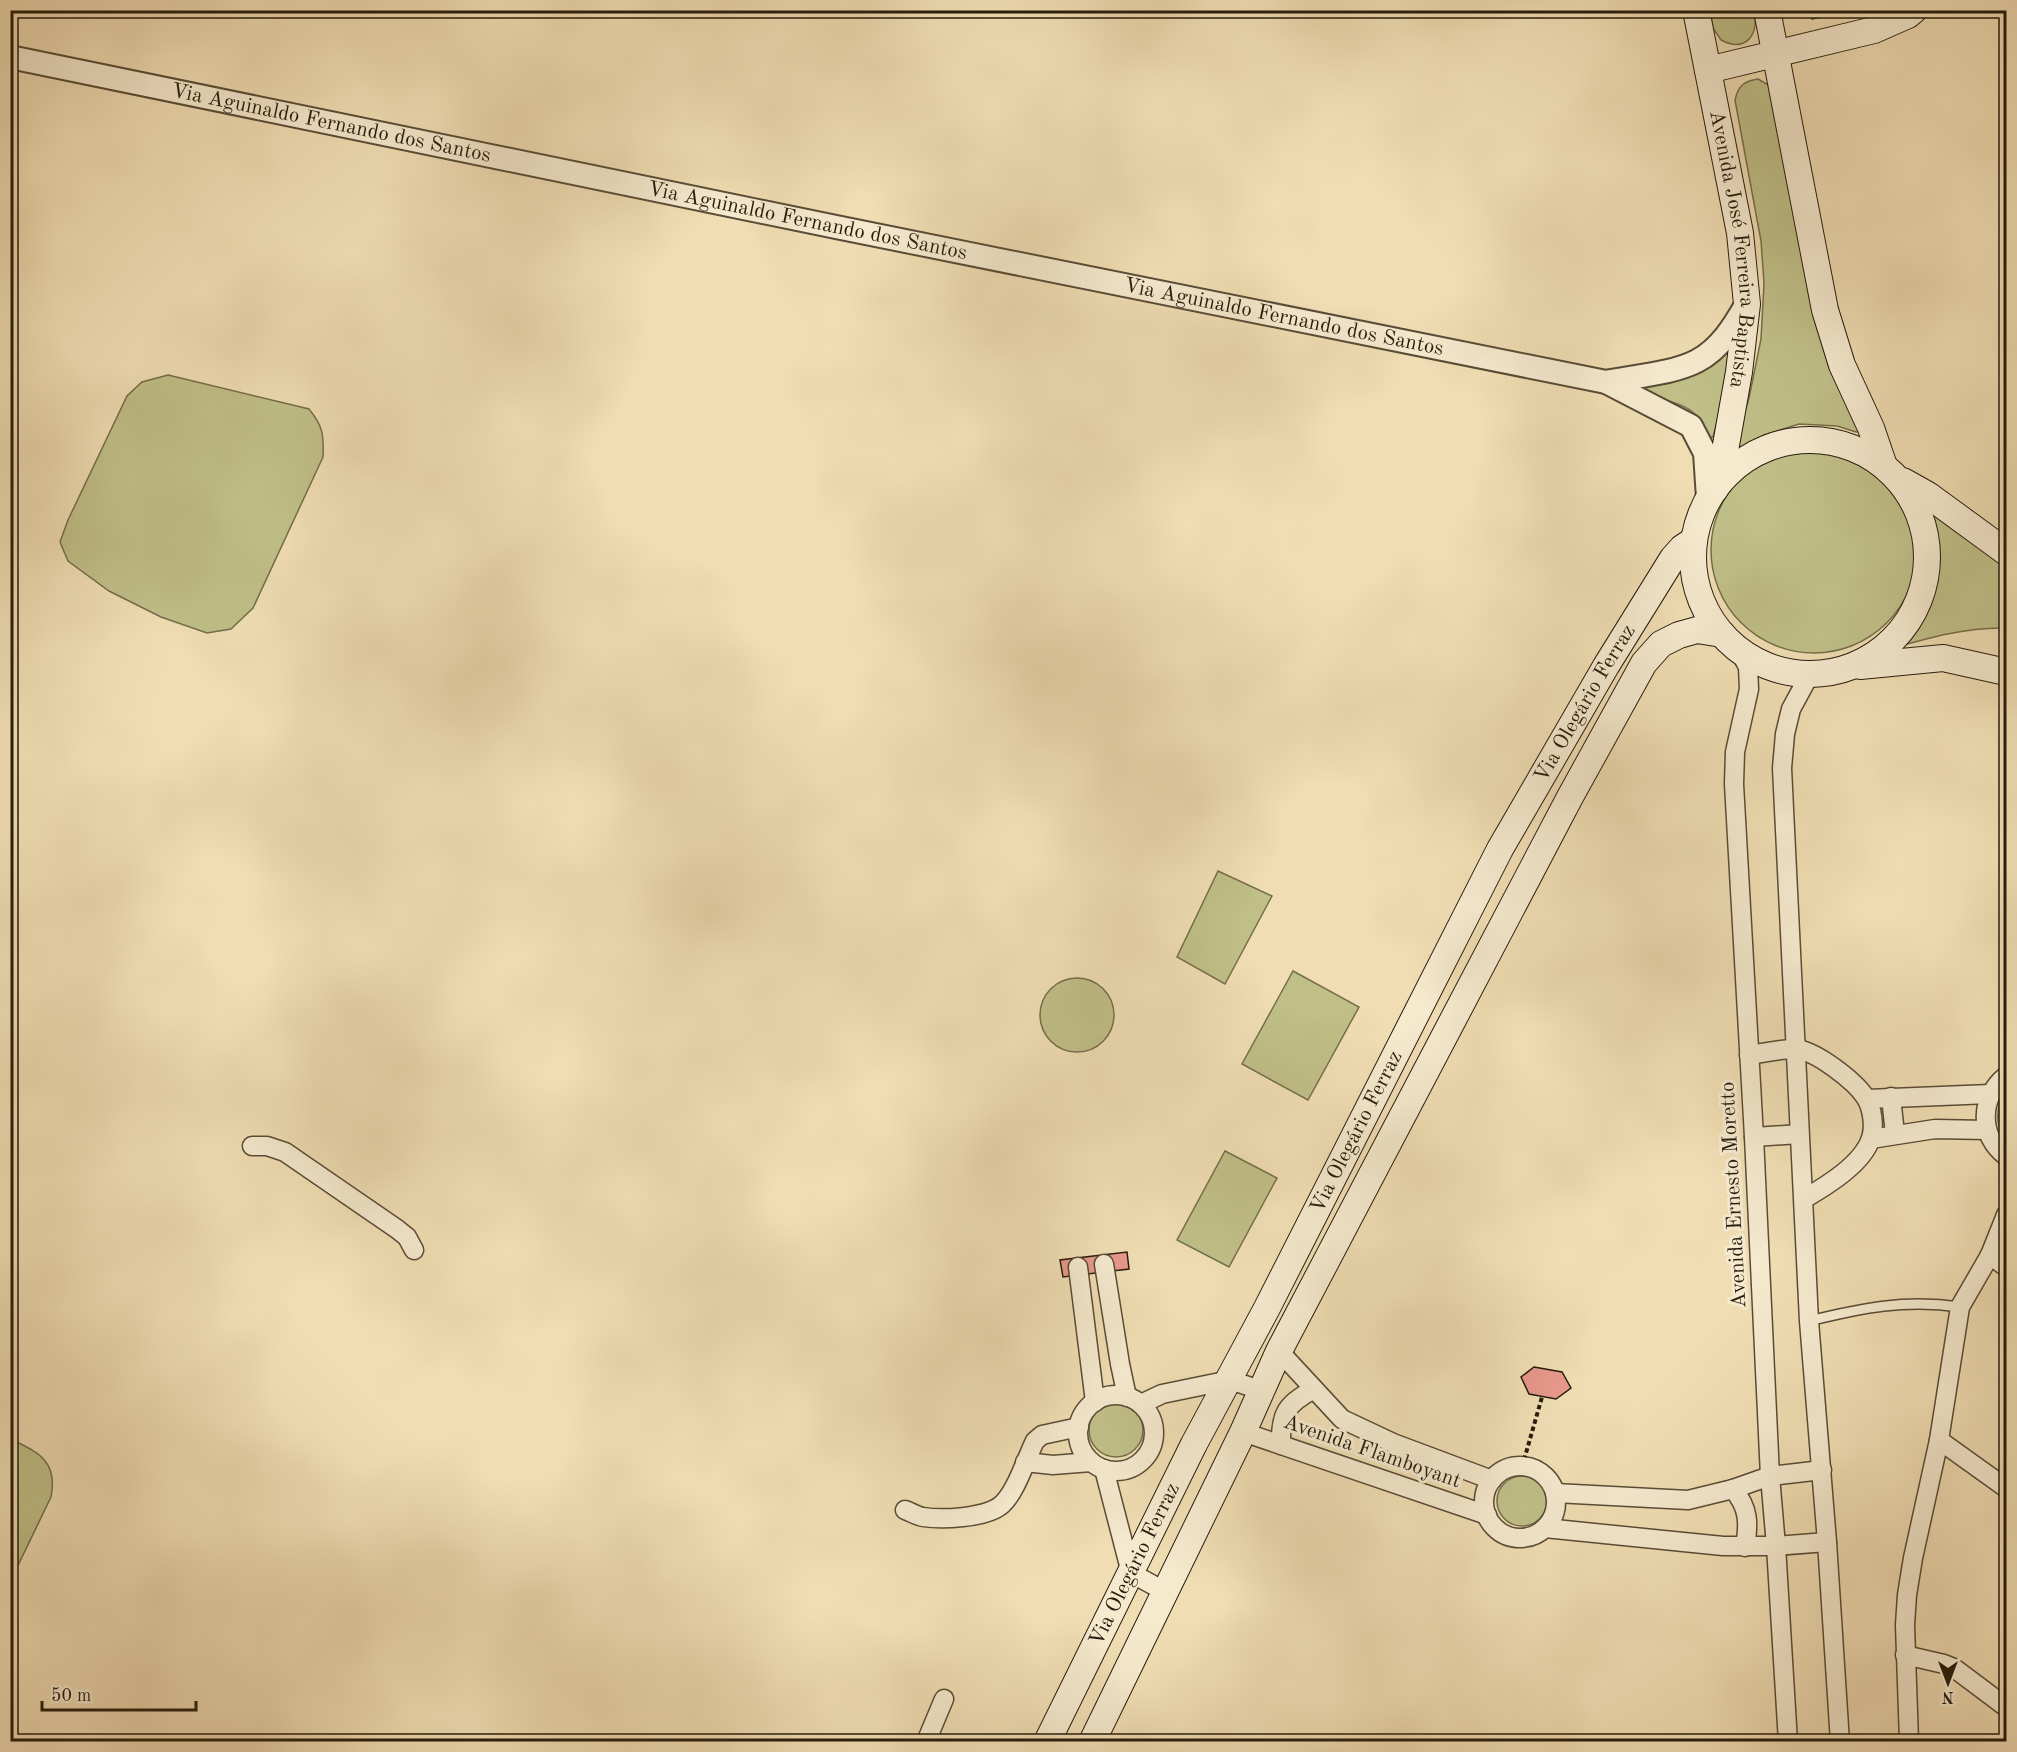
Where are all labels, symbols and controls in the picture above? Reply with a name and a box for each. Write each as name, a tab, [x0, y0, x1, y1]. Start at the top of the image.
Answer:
street label: Via Aguinaldo Fernando dos Santos	[170, 80, 493, 166]
street label: Avenida José Ferreira Baptista	[1706, 109, 1758, 390]
street label: Via Aguinaldo Fernando dos Santos	[646, 178, 969, 264]
street label: Via Aguinaldo Fernando dos Santos	[1122, 275, 1445, 360]
street label: Via Olegário Ferraz	[1531, 621, 1639, 786]
street label: Via Olegário Ferraz	[1306, 1048, 1406, 1217]
street label: Avenida Ernesto Moretto	[1718, 1081, 1750, 1309]
street label: Avenida Flamboyant	[1281, 1412, 1463, 1492]
street label: Via Olegário Ferraz	[1086, 1480, 1184, 1649]
north arrow	[1918, 1653, 1978, 1713]
scale bar	[42, 1674, 196, 1712]
text: 50 m	[51, 1687, 91, 1705]
text: N	[1941, 1688, 1954, 1704]

